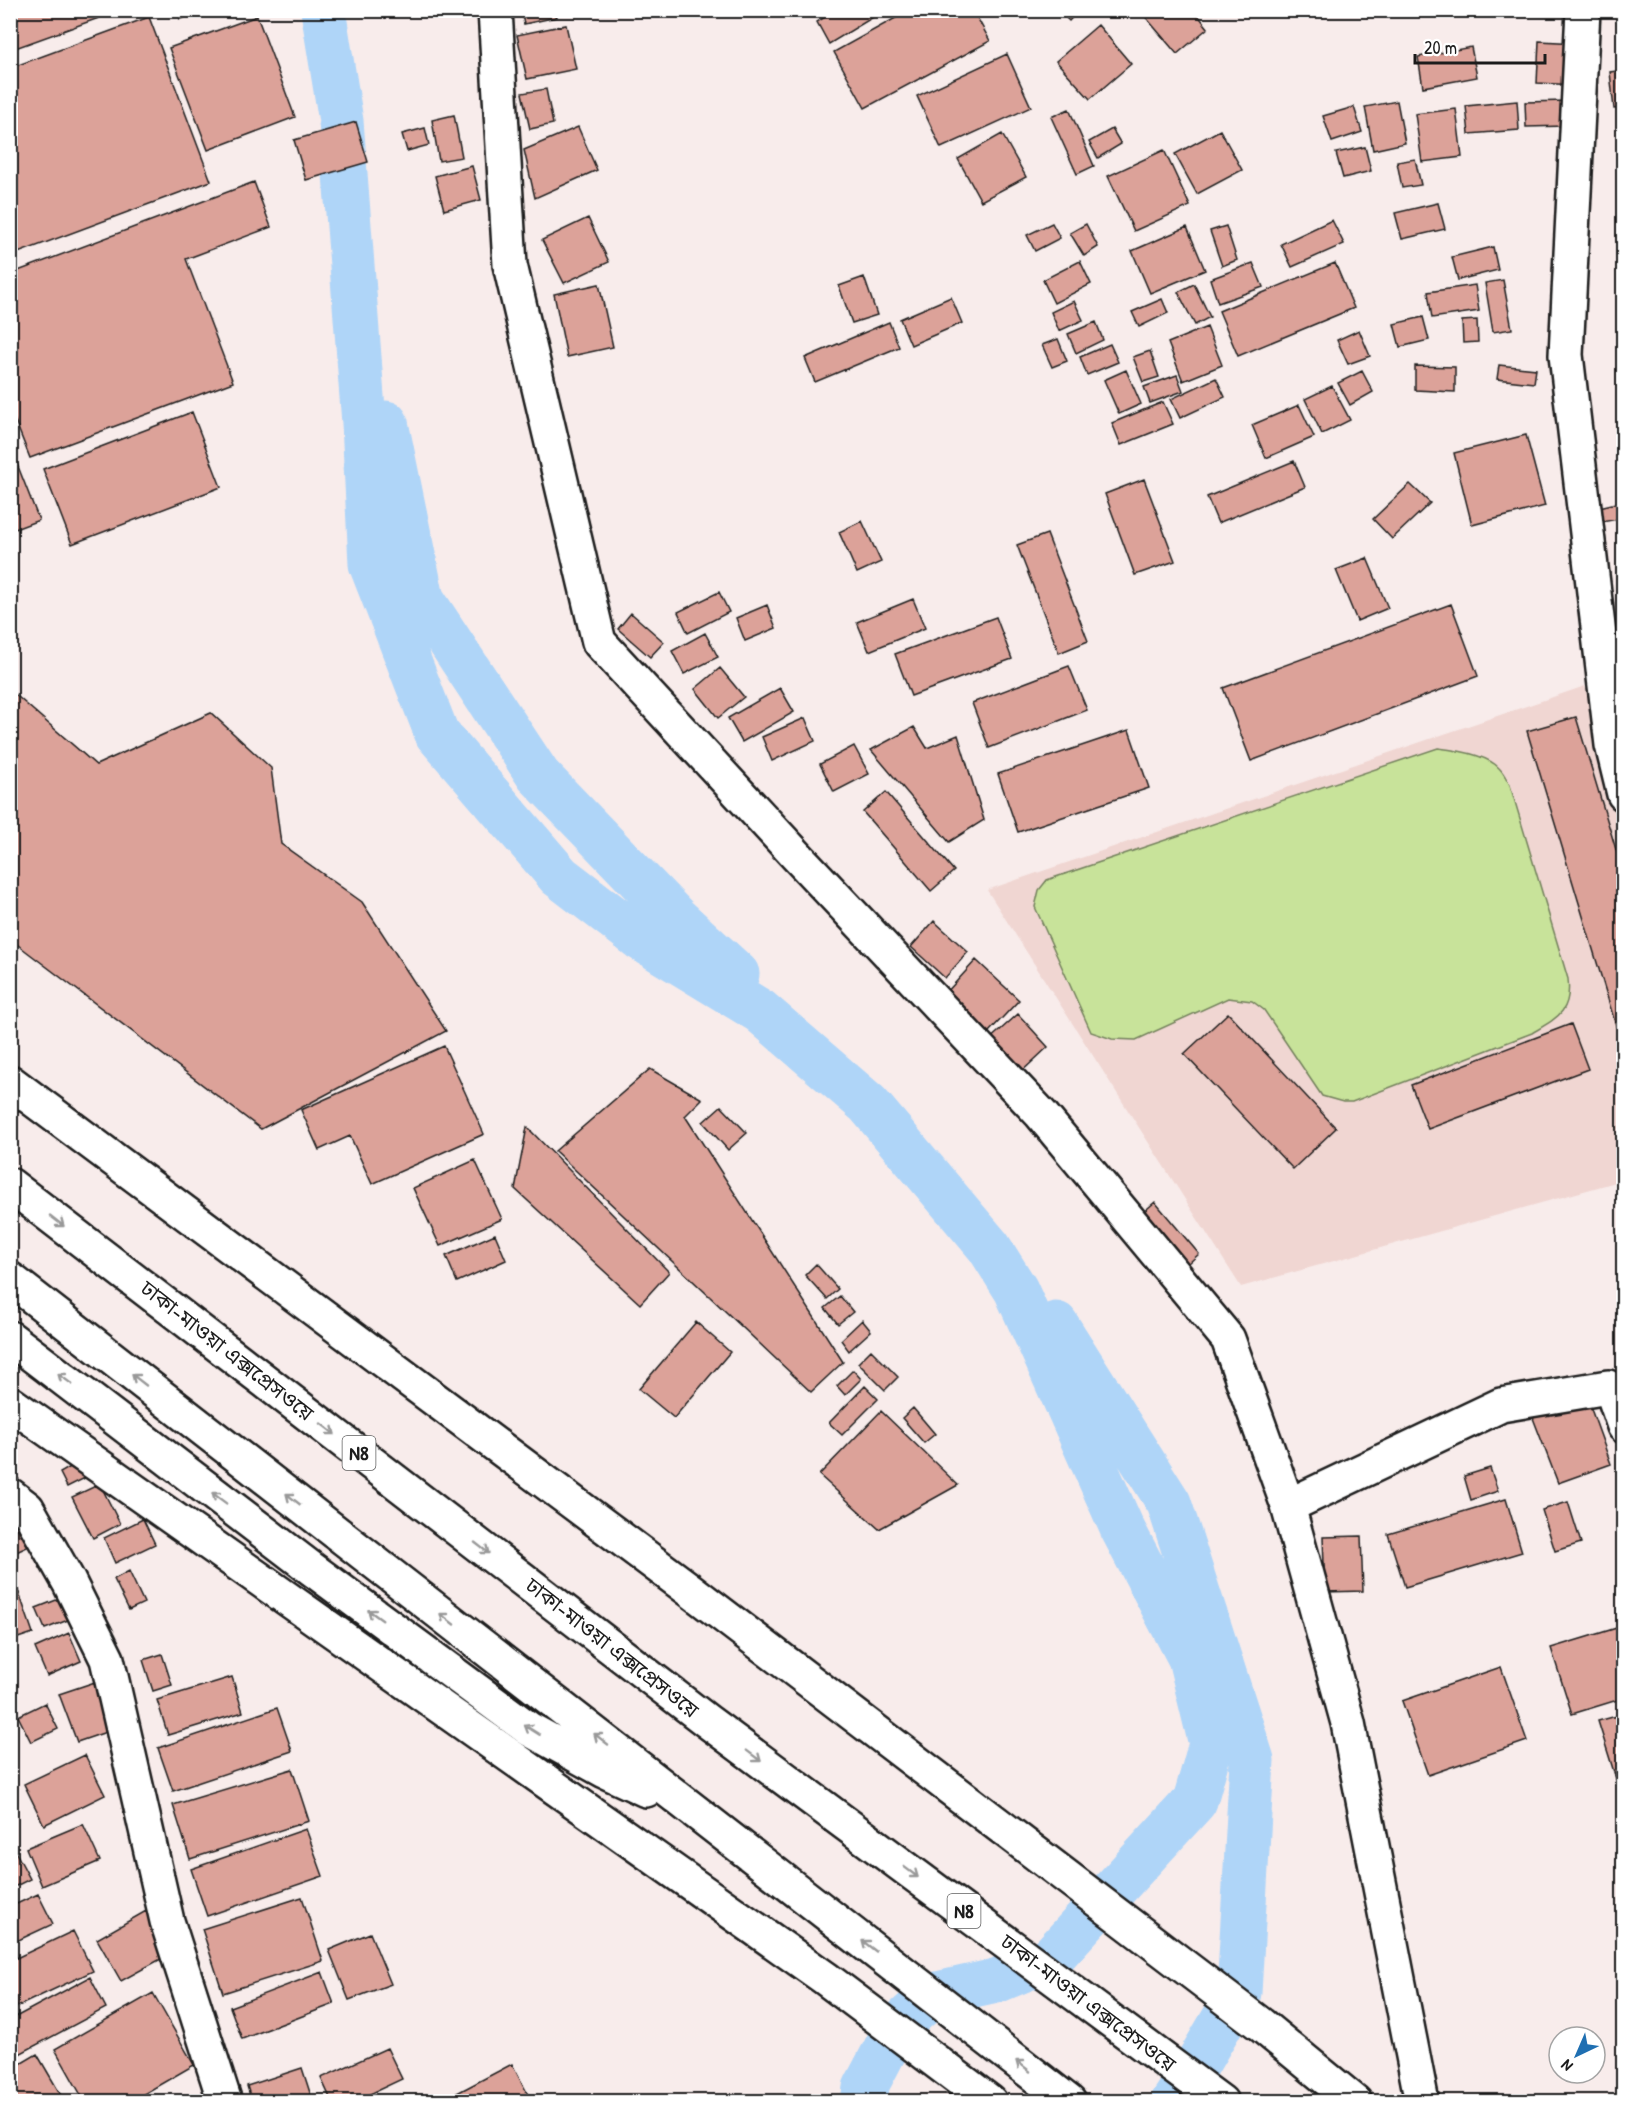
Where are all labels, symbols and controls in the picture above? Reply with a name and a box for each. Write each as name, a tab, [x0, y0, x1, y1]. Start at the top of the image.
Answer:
scale bar	[1415, 27, 1546, 65]
text: 20 m	[1424, 35, 1457, 60]
one-way arrow	[49, 1214, 65, 1227]
street label: ঢাকা-মাওয়া এক্সপ্রেসওয়ে	[134, 1273, 321, 1428]
one-way arrow	[57, 1373, 73, 1386]
one-way arrow	[132, 1373, 148, 1386]
one-way arrow	[320, 1423, 336, 1436]
road number: N8	[342, 1436, 376, 1470]
one-way arrow	[212, 1491, 228, 1504]
one-way arrow	[285, 1493, 301, 1506]
one-way arrow	[474, 1542, 490, 1555]
street label: ঢাকা-মাওয়া এক্সপ্রেসওয়ে	[519, 1570, 706, 1725]
one-way arrow	[367, 1609, 383, 1622]
one-way arrow	[439, 1613, 455, 1626]
one-way arrow	[524, 1724, 541, 1736]
one-way arrow	[593, 1732, 609, 1745]
one-way arrow	[745, 1750, 761, 1762]
one-way arrow	[902, 1866, 918, 1878]
road number: N8	[948, 1894, 980, 1928]
street label: ঢাকা-মাওয়া এক্সপ্রেসওয়ে	[994, 1926, 1183, 2079]
one-way arrow	[861, 1940, 877, 1953]
north arrow	[1547, 2025, 1607, 2085]
text: N	[1556, 2055, 1577, 2077]
one-way arrow	[1015, 2059, 1031, 2072]

